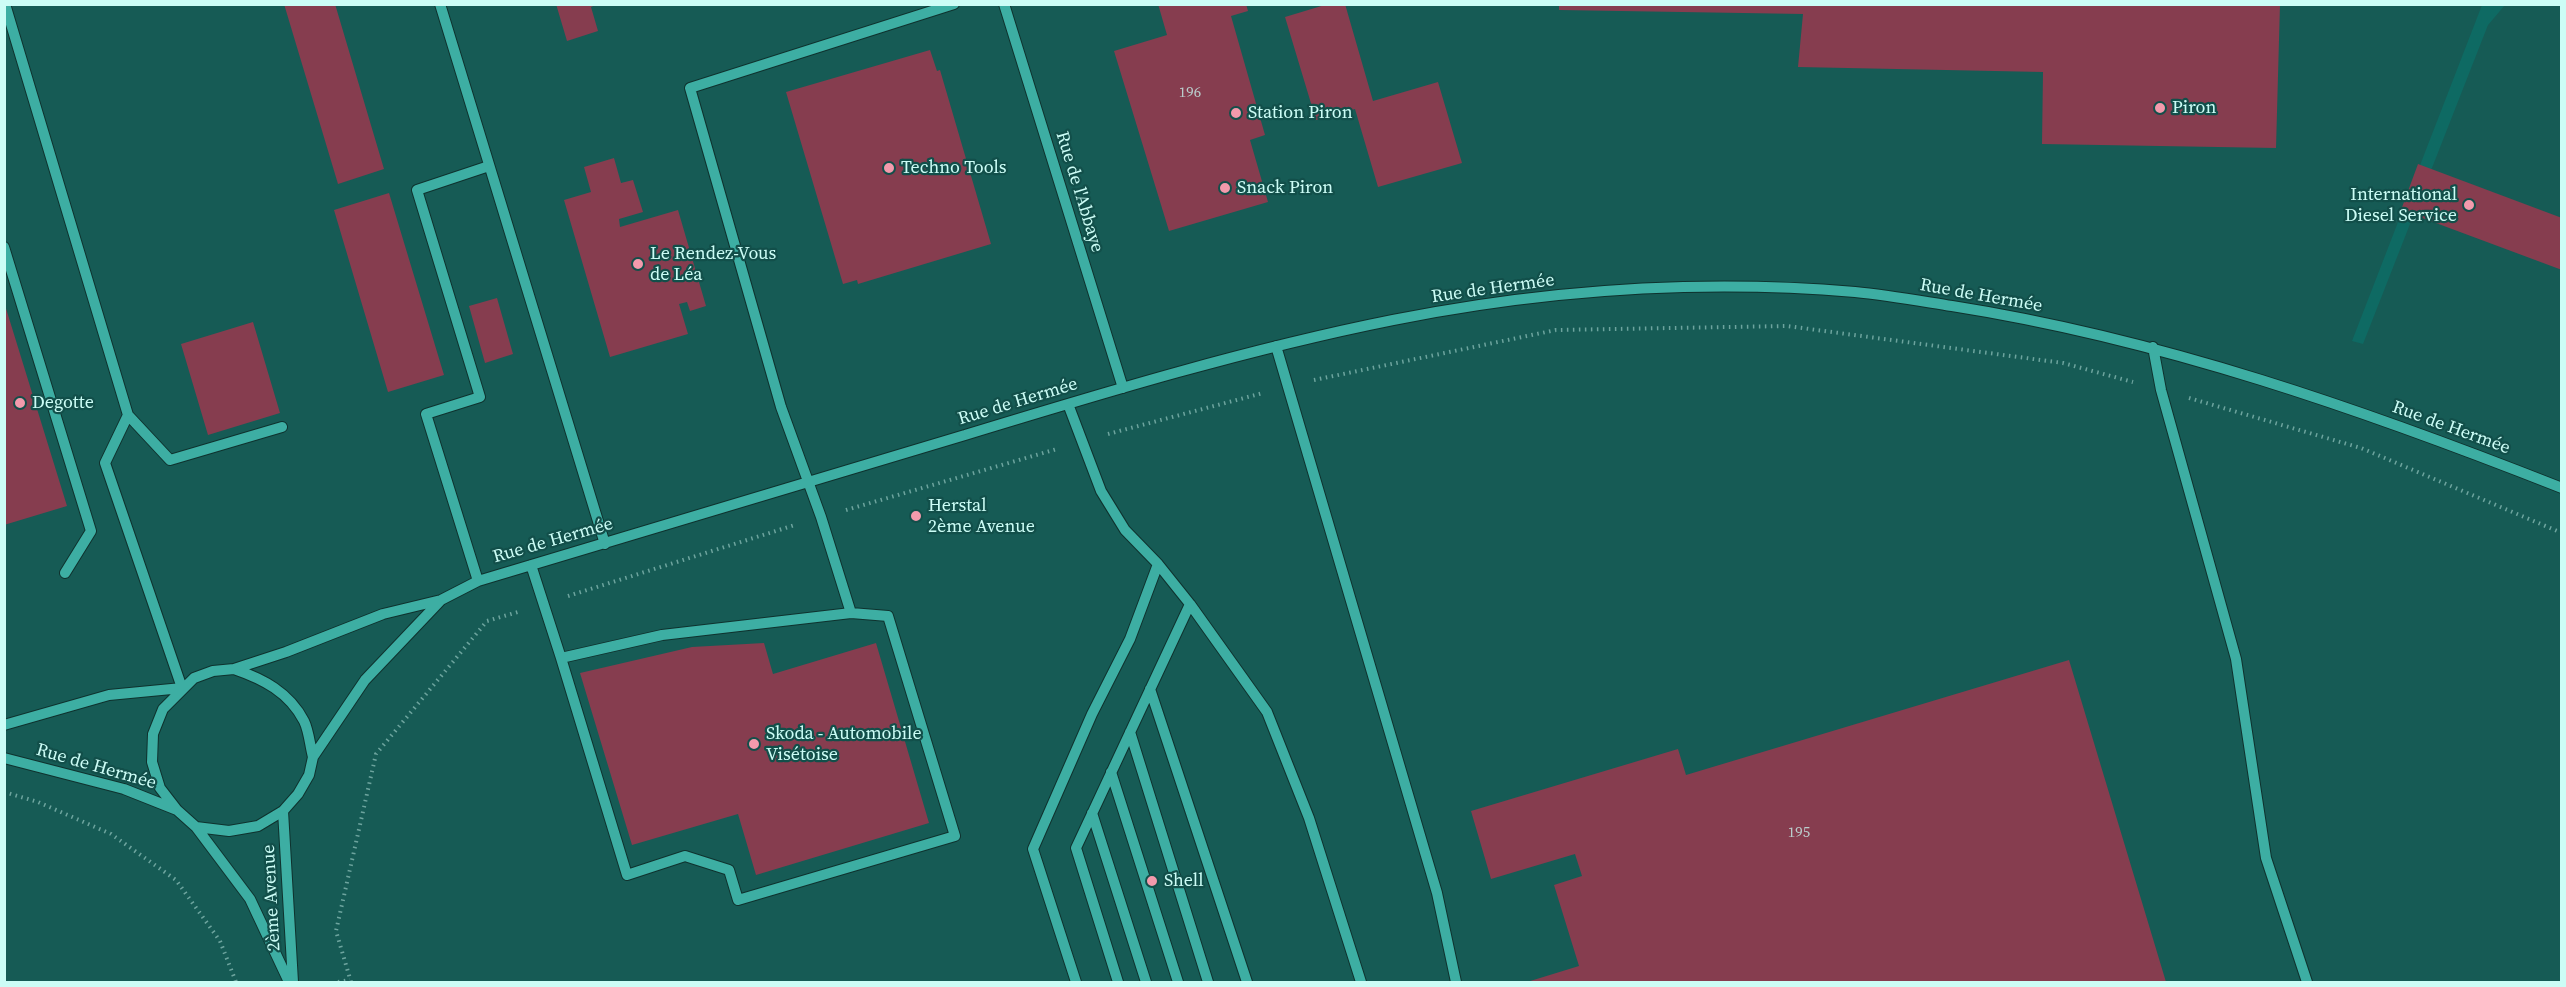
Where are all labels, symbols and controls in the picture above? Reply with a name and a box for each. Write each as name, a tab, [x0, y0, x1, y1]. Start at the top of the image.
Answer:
house number: 196	[1179, 84, 1201, 102]
place label: Piron	[2172, 97, 2216, 119]
marker: Piron	[2153, 101, 2167, 115]
place label: Station Piron	[1248, 102, 1353, 124]
marker: Station Piron	[1229, 106, 1243, 120]
street label: Rue de l'Abbaye	[1050, 129, 1108, 255]
place label: Techno Tools	[901, 157, 1007, 179]
marker: Techno Tools	[882, 161, 896, 175]
place label: Snack Piron	[1237, 177, 1333, 199]
marker: Snack Piron	[1218, 181, 1232, 195]
place label: International Diesel Service	[2345, 184, 2457, 226]
marker: International Diesel Service	[2462, 198, 2476, 212]
place label: Le Rendez-Vous de Léa	[650, 243, 776, 286]
marker: Le Rendez-Vous de Léa	[631, 257, 645, 271]
street label: Rue de Hermée	[1430, 270, 1556, 308]
street label: Rue de Hermée	[1918, 275, 2044, 317]
street label: Rue de Hermée	[956, 374, 1080, 430]
place label: Degotte	[32, 392, 94, 414]
marker: Degotte	[13, 396, 27, 410]
street label: Rue de Hermée	[2389, 397, 2513, 459]
place label: Herstal 2ème Avenue	[928, 495, 1035, 538]
marker: Herstal 2ème Avenue	[909, 509, 923, 523]
street label: Rue de Hermée	[490, 514, 616, 568]
place label: Skoda - Automobile Visétoise	[766, 723, 922, 766]
marker: Skoda - Automobile Visétoise	[747, 737, 761, 751]
street label: Rue de Hermée	[33, 740, 159, 794]
house number: 195	[1788, 824, 1810, 842]
street label: 2ème Avenue	[258, 844, 286, 952]
place label: Shell	[1164, 870, 1204, 892]
marker: Shell	[1145, 874, 1159, 888]

